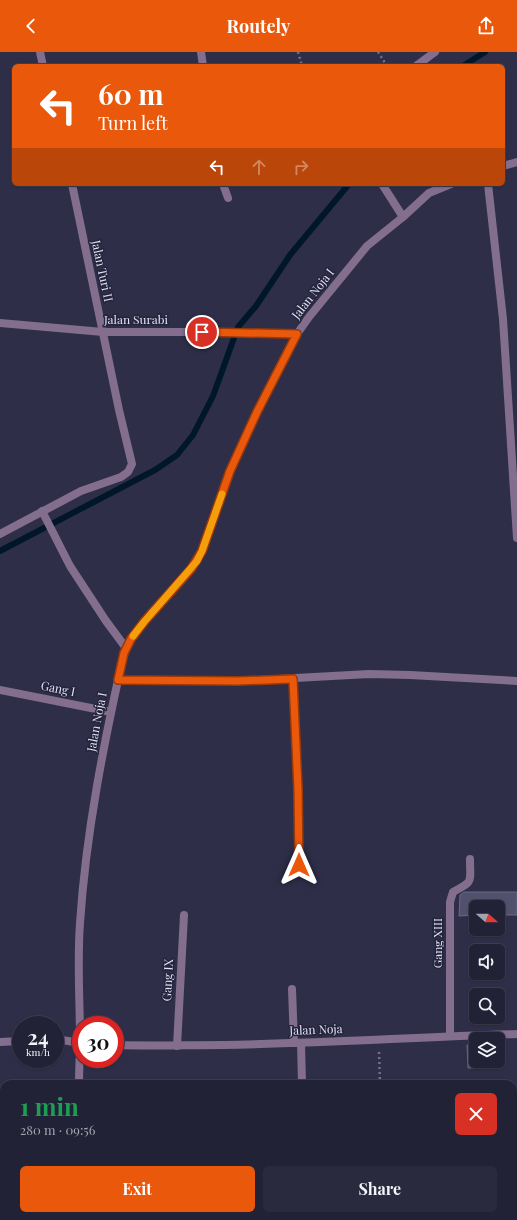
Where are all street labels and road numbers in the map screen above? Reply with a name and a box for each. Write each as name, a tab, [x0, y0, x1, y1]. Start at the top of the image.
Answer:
street label: Jalan Turi II	[88, 238, 117, 303]
street label: Jalan Noja I	[287, 265, 337, 323]
street label: Jalan Surabi	[103, 311, 169, 327]
street label: Gang I	[40, 677, 77, 699]
street label: Jalan Noja I	[82, 691, 110, 754]
street label: Gang XIII	[429, 918, 445, 968]
street label: Gang IX	[158, 958, 176, 1002]
street label: Jalan Noja	[288, 1020, 343, 1038]

